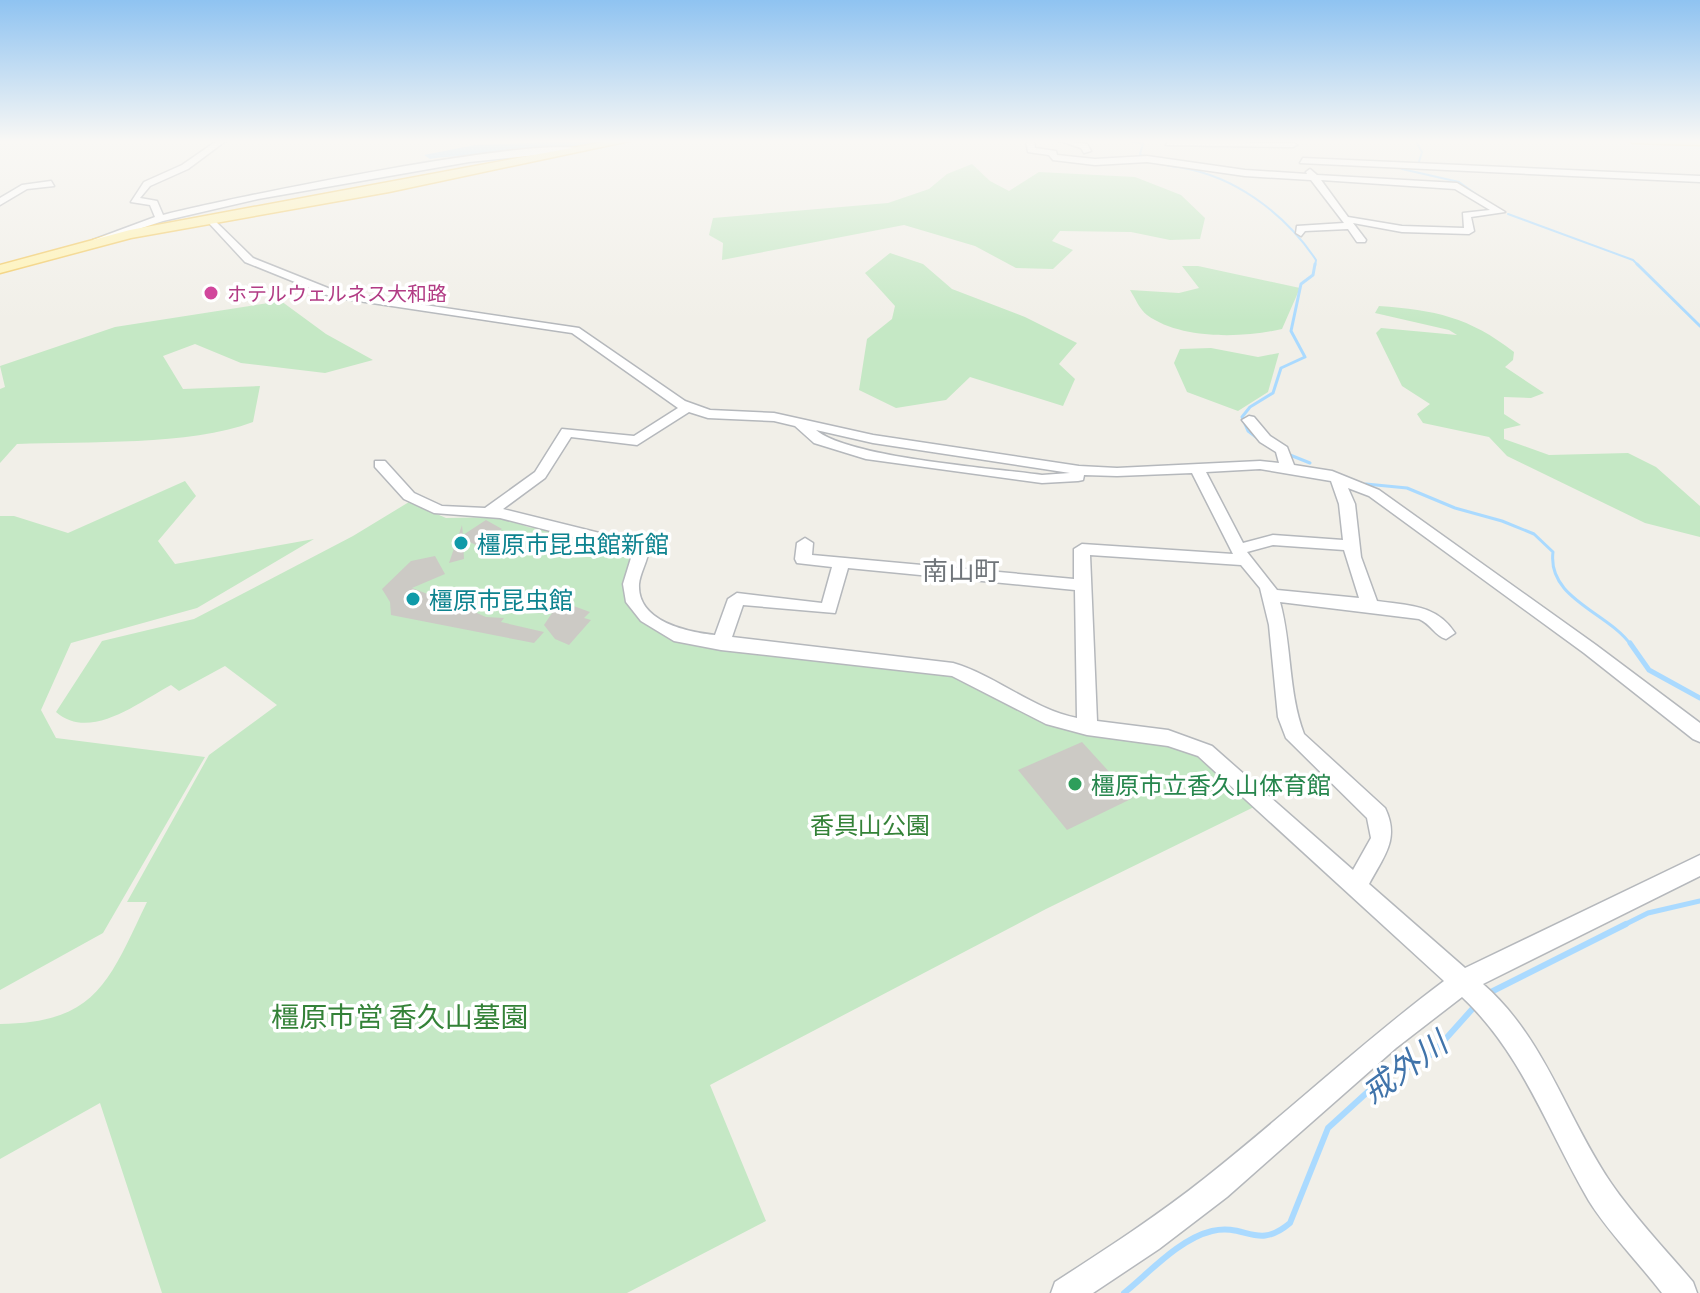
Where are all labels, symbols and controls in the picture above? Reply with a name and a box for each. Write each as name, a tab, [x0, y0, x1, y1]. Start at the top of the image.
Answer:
place label: ホテルウェルネス大和路	[227, 280, 447, 307]
marker: ホテルウェルネス大和路	[202, 284, 220, 302]
place label: 橿原市昆虫館新館	[477, 527, 669, 560]
marker: 橿原市昆虫館新館	[452, 534, 470, 552]
district label: 南山町	[922, 552, 1000, 588]
place label: 橿原市昆虫館	[429, 583, 573, 616]
marker: 橿原市昆虫館	[404, 590, 422, 608]
place label: 橿原市立香久山体育館	[1091, 768, 1331, 801]
marker: 橿原市立香久山体育館	[1066, 775, 1084, 793]
park label: 香具山公園	[810, 808, 930, 841]
park label: 橿原市営 香久山墓園	[271, 997, 529, 1035]
water label: 戒外川	[1352, 1019, 1458, 1113]

